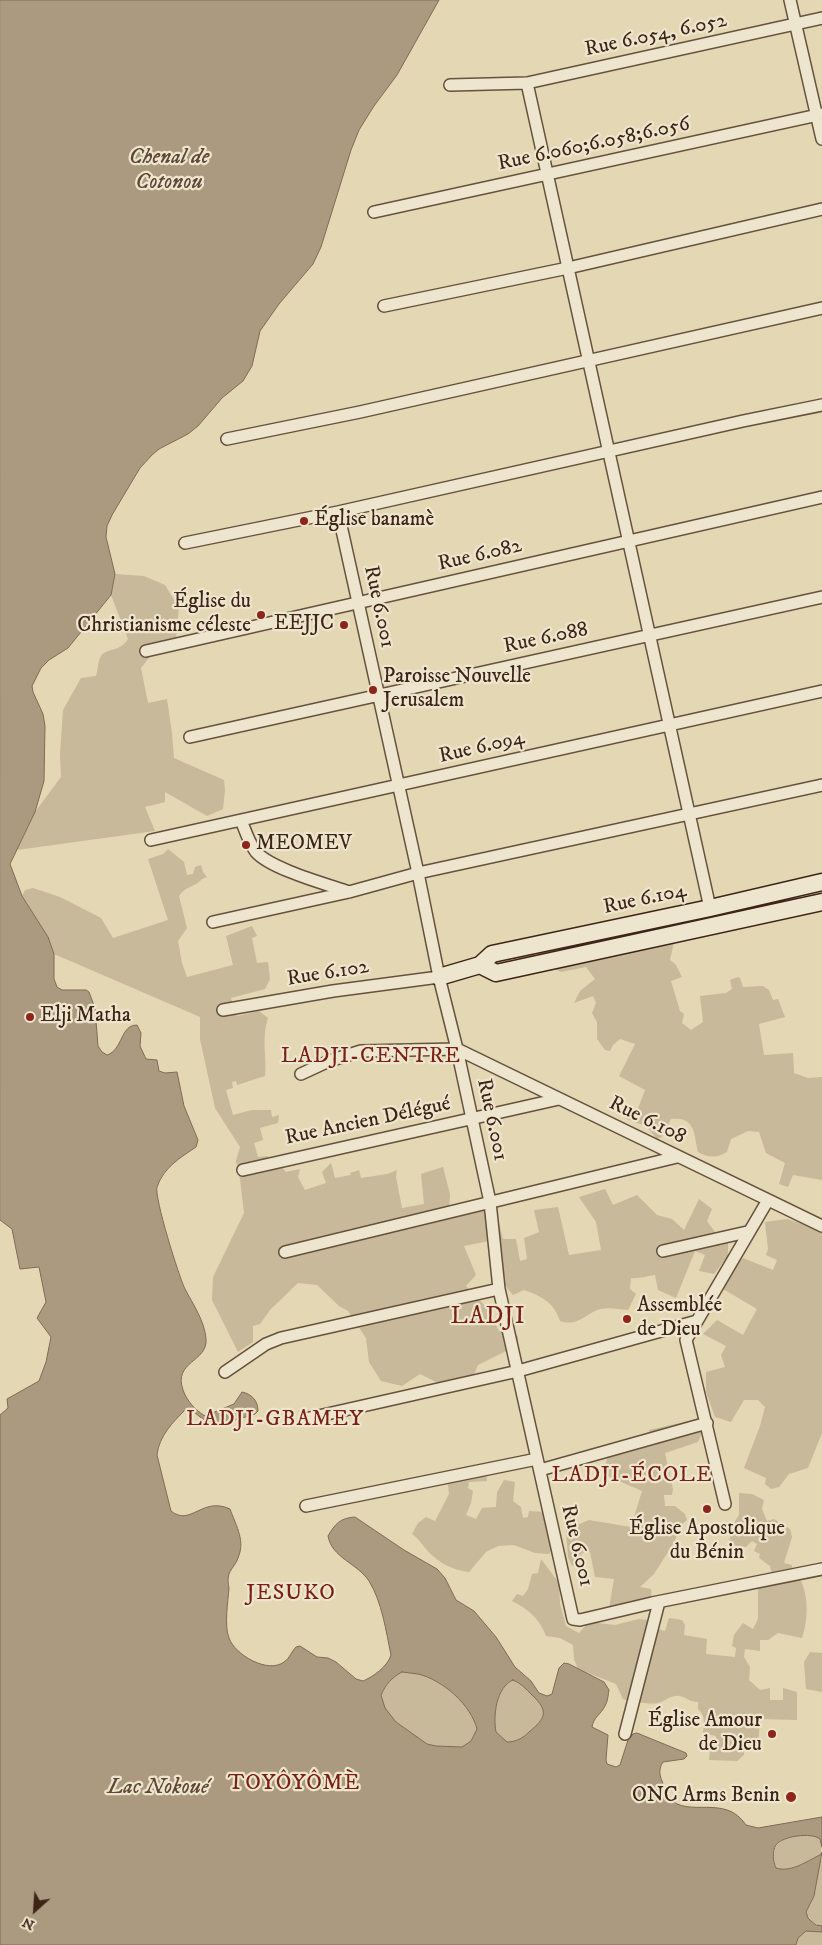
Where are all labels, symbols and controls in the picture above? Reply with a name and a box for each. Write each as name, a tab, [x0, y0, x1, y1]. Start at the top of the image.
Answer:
street label: Rue 6.054, 6.052	[583, 9, 729, 63]
street label: Rue 6.060;6.058;6.056	[496, 112, 692, 178]
water label: Chenal de Cotonou	[129, 145, 209, 196]
place label: Église banamè	[314, 508, 434, 534]
marker: Église banamè	[298, 515, 310, 527]
street label: Rue 6.082	[436, 534, 524, 578]
street label: Rue 6.001	[357, 564, 399, 650]
place label: Église du Christianisme céleste	[77, 590, 251, 640]
marker: Église du Christianisme céleste	[255, 609, 267, 621]
place label: EEJJC	[274, 612, 334, 638]
street label: Rue 6.088	[502, 618, 590, 660]
marker: EEJJC	[338, 619, 350, 631]
place label: Paroisse Nouvelle Jerusalem	[383, 665, 531, 715]
marker: Paroisse Nouvelle Jerusalem	[367, 684, 379, 696]
street label: Rue 6.094	[437, 726, 527, 770]
place label: MEOMEV	[256, 832, 352, 858]
marker: MEOMEV	[240, 839, 252, 851]
street label: Rue 6.104	[601, 879, 689, 921]
street label: Rue 6.102	[285, 955, 371, 993]
place label: Elji Matha	[40, 1004, 131, 1030]
marker: Elji Matha	[24, 1011, 36, 1023]
district label: LADJI-CENTRE	[279, 1044, 463, 1070]
street label: Rue 6.001	[470, 1077, 512, 1163]
street label: Rue Ancien Délégué	[283, 1092, 453, 1152]
street label: Rue 6.108	[604, 1092, 690, 1150]
place label: Assemblée de Dieu	[637, 1294, 722, 1344]
district label: LADJI	[450, 1304, 526, 1332]
marker: Assemblée de Dieu	[621, 1313, 633, 1325]
district label: LADJI-GBAMEY	[185, 1407, 365, 1433]
district label: LADJI-ÉCOLE	[550, 1463, 714, 1489]
street label: Rue 6.001	[554, 1503, 598, 1589]
marker: Église Apostolique du Bénin	[701, 1503, 713, 1515]
place label: Église Apostolique du Bénin	[629, 1517, 785, 1567]
district label: JESUKO	[245, 1581, 337, 1607]
place label: Église Amour de Dieu	[648, 1709, 762, 1759]
marker: Église Amour de Dieu	[766, 1728, 778, 1740]
district label: TOYÔYÔMÈ	[227, 1771, 361, 1797]
water label: Lac Nokoué	[107, 1775, 209, 1801]
place label: ONC Arms Benin	[632, 1784, 780, 1810]
marker: ONC Arms Benin	[784, 1790, 798, 1804]
north arrow	[10, 1885, 60, 1935]
text: N	[19, 1913, 38, 1934]

